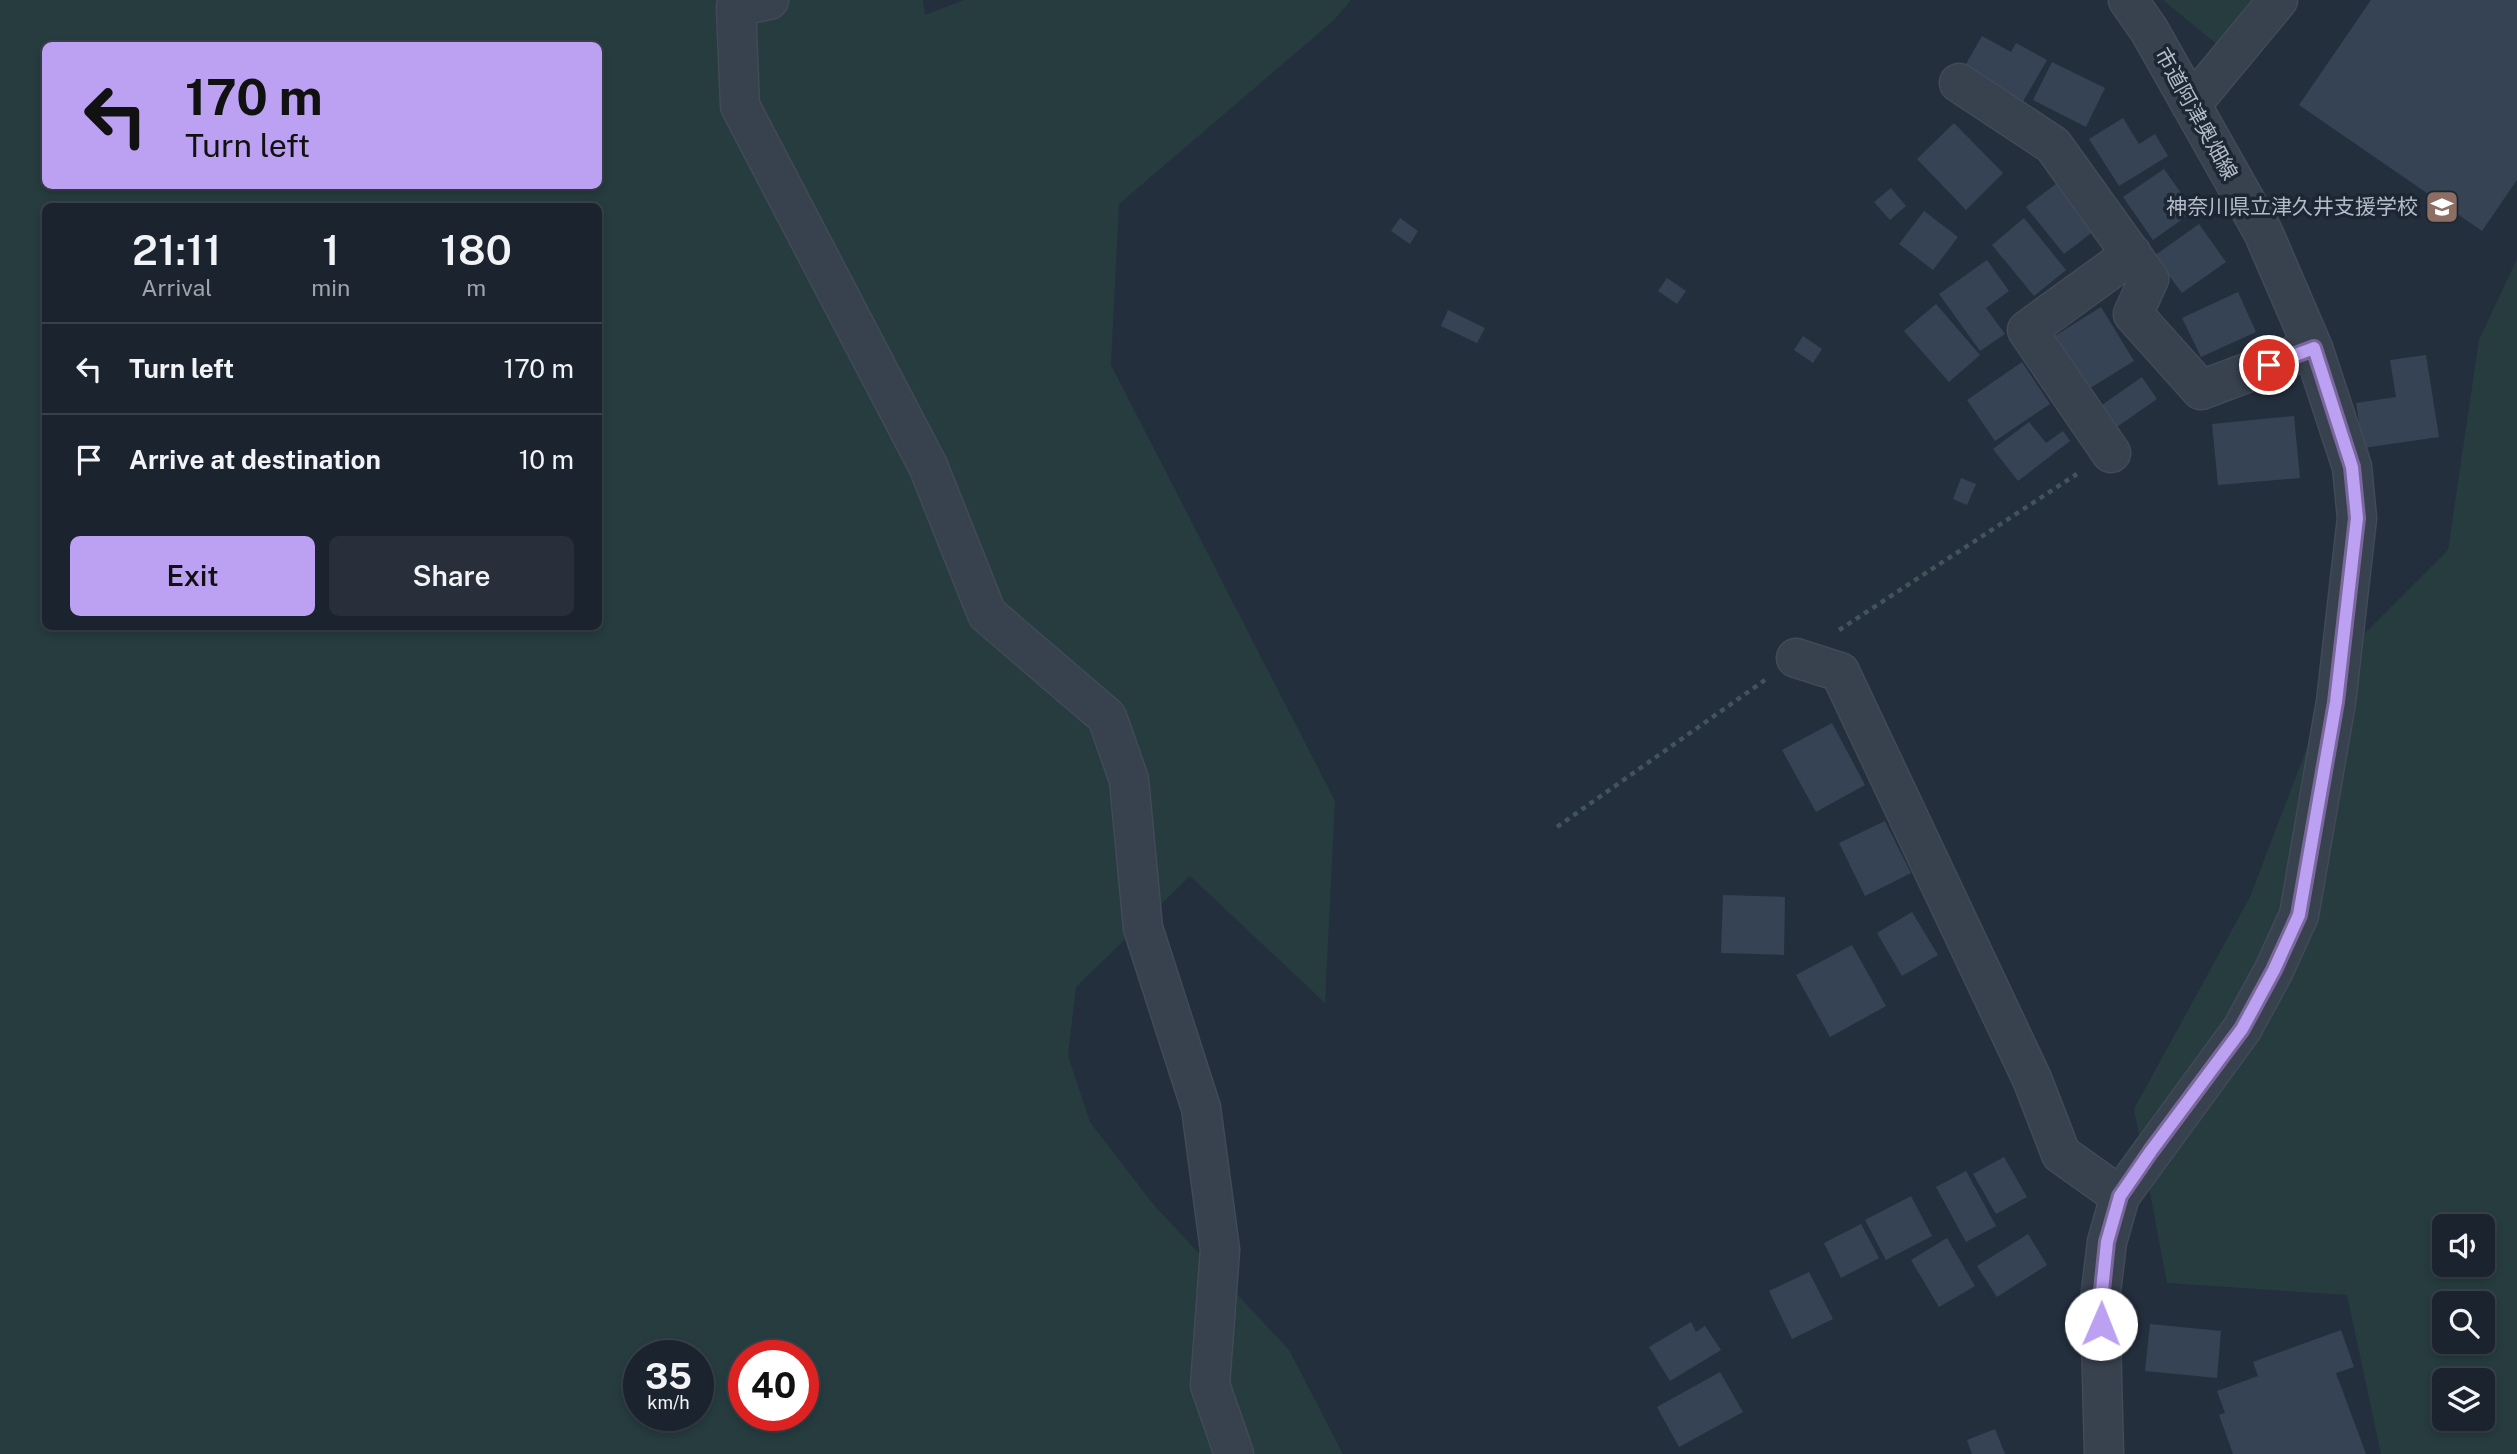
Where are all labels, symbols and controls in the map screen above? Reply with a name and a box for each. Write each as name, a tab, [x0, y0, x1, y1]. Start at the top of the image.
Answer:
street label: 市道阿津奥畑線	[2150, 43, 2243, 184]
text: 170 m	[185, 68, 323, 126]
icon: left	[70, 70, 161, 161]
text: Turn left	[185, 127, 310, 164]
school or university icon: 神奈川県立津久井支援学校	[2423, 188, 2461, 226]
place label: 神奈川県立津久井支援学校	[2166, 194, 2418, 219]
text: 21:11	[132, 225, 221, 274]
text: 1	[322, 225, 340, 274]
text: 180	[440, 225, 512, 274]
text: Arrival	[141, 274, 212, 301]
text: min	[311, 274, 350, 301]
text: m	[466, 274, 486, 301]
pin	[2239, 335, 2299, 395]
icon: arrive	[2250, 346, 2288, 384]
icon: left	[70, 350, 108, 388]
text: Turn left	[129, 353, 234, 384]
text: 170 m	[504, 353, 574, 384]
icon: arrive	[70, 441, 108, 479]
text: Arrive at destination	[129, 444, 381, 475]
text: 10 m	[519, 444, 574, 475]
button: Exit	[70, 536, 315, 616]
button: Share	[329, 536, 574, 616]
map controls	[2432, 1214, 2495, 1431]
button: sound	[2432, 1214, 2495, 1277]
position arrow	[2064, 1287, 2138, 1361]
button: search	[2432, 1291, 2495, 1354]
speed limit sign: 40	[728, 1340, 819, 1431]
text: 35	[645, 1356, 692, 1397]
button: layers	[2432, 1368, 2495, 1431]
text: km/h	[647, 1392, 690, 1413]

